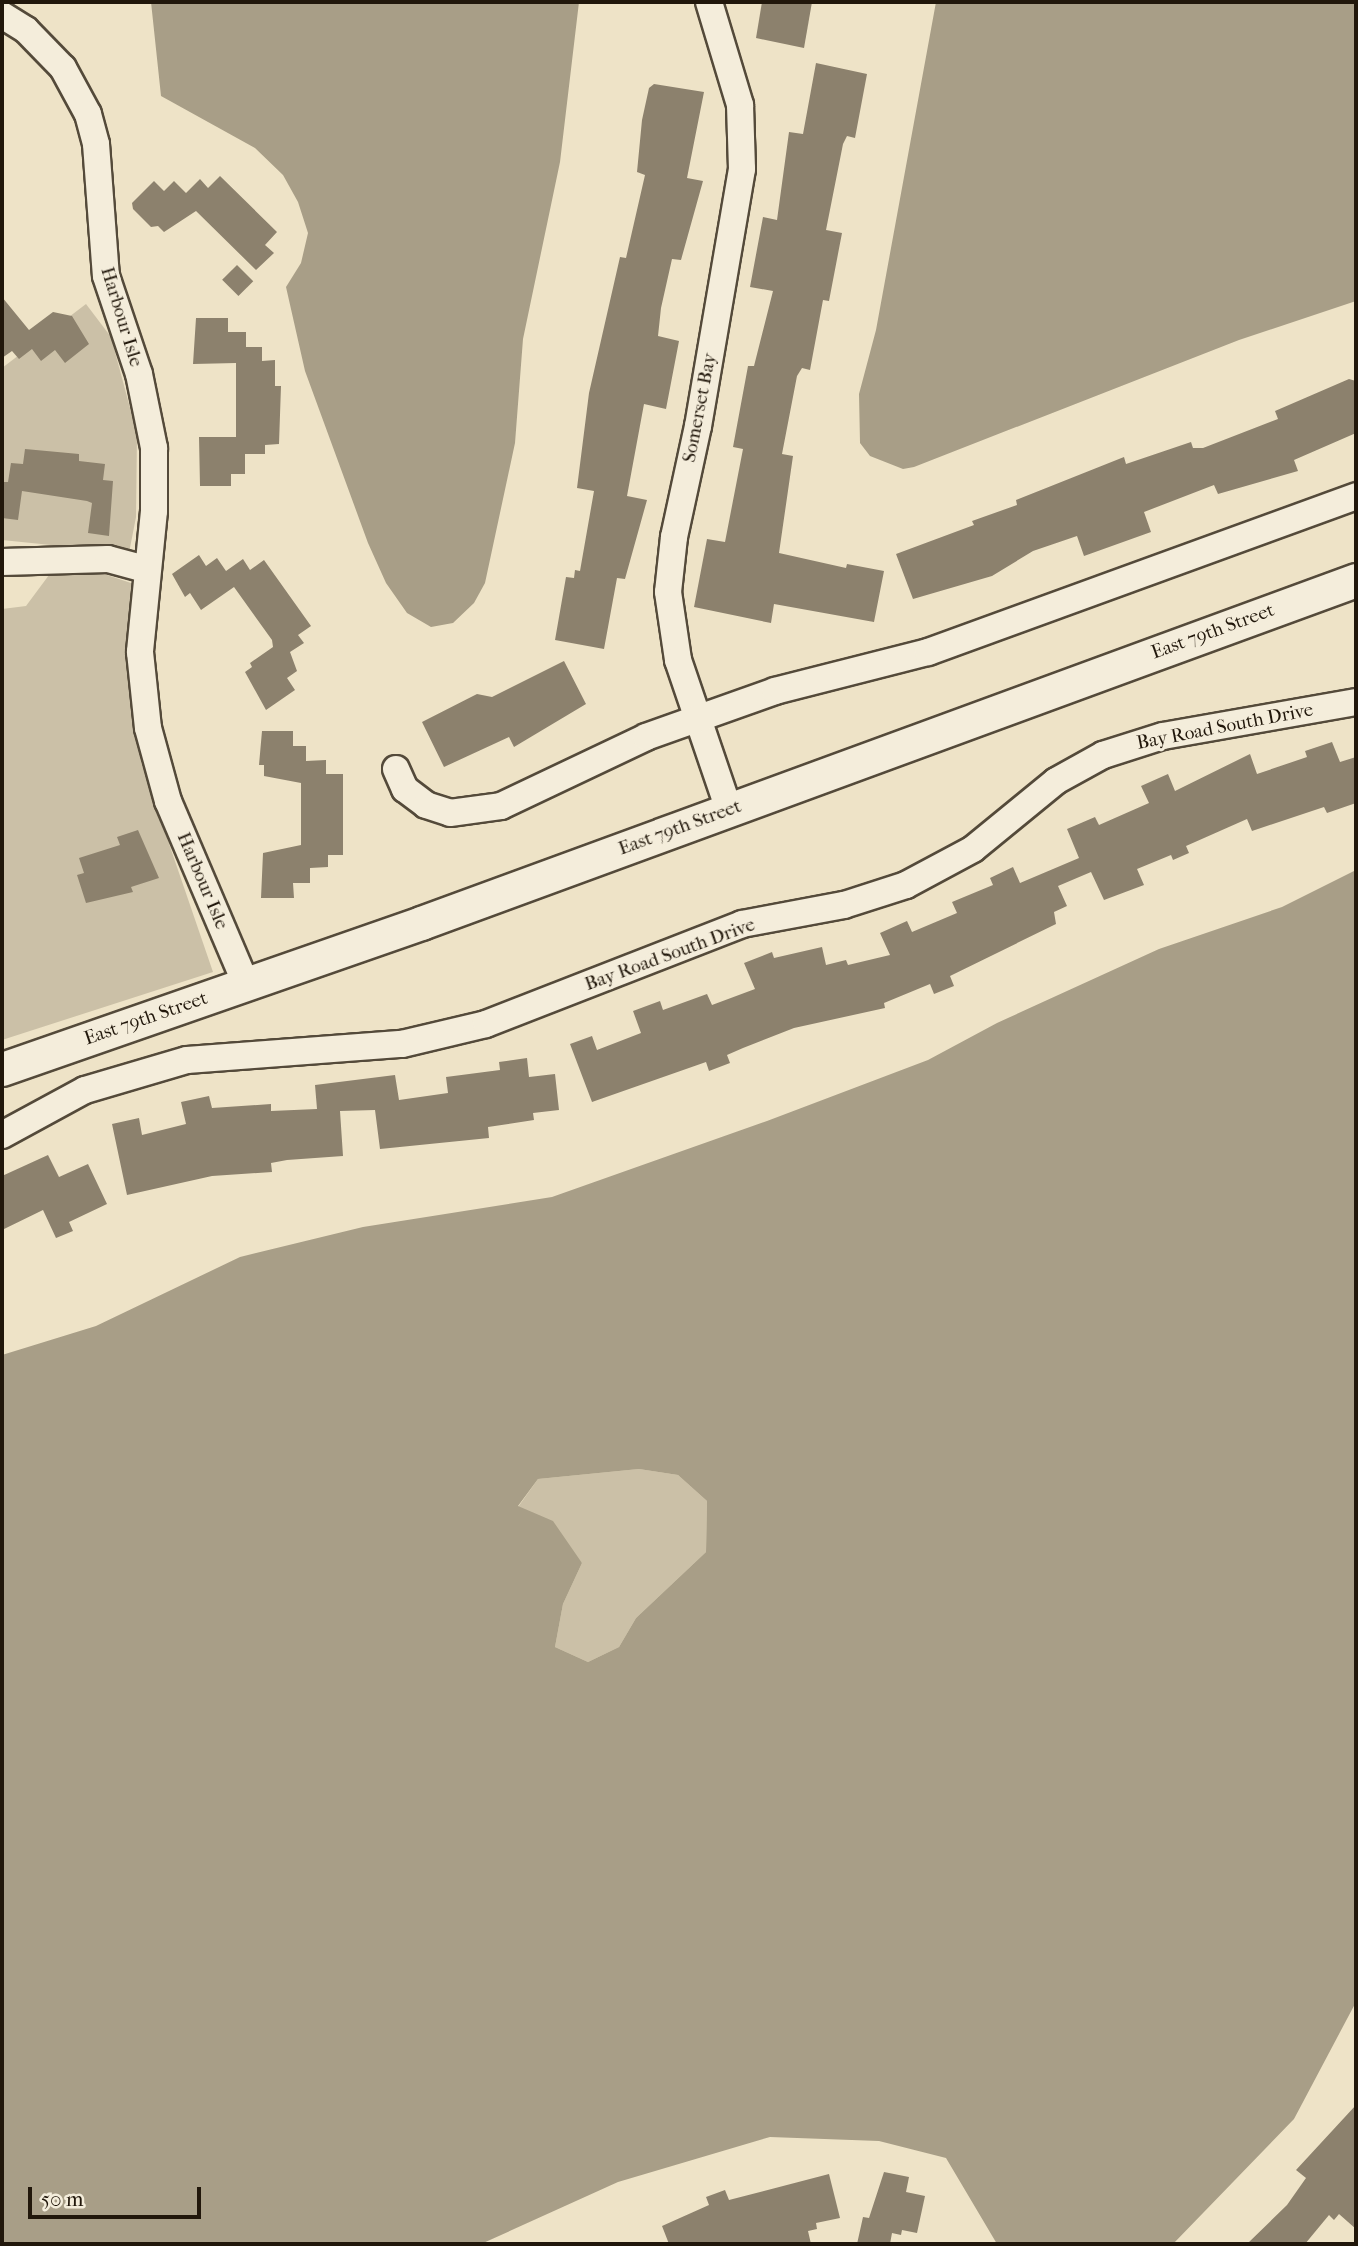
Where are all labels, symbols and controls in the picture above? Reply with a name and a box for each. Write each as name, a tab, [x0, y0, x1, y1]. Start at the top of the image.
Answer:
street label: Harbour Isle	[95, 264, 147, 370]
street label: Somerset Bay	[678, 351, 722, 465]
street label: East 79th Street	[1148, 599, 1278, 665]
street label: Bay Road South Drive	[1135, 699, 1315, 755]
street label: East 79th Street	[615, 795, 745, 861]
street label: Harbour Isle	[171, 829, 233, 933]
street label: Bay Road South Drive	[582, 914, 758, 996]
street label: East 79th Street	[81, 987, 211, 1051]
scale bar	[32, 2172, 205, 2216]
text: 50 m	[41, 2187, 84, 2211]

